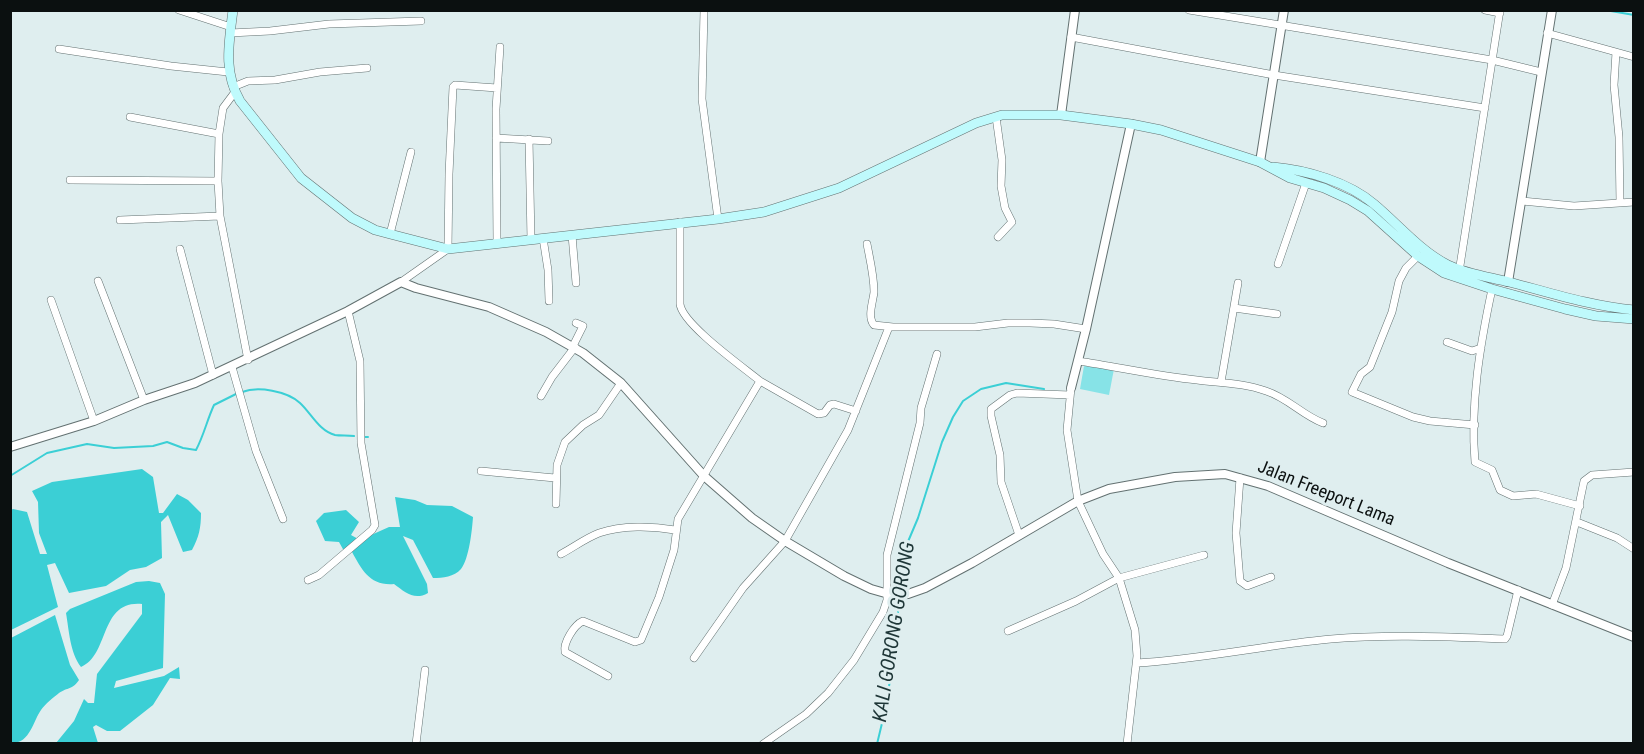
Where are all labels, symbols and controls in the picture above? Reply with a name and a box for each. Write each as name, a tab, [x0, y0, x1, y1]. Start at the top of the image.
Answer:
street label: Jalan Freeport Lama	[1254, 457, 1398, 531]
water label: KALI GORONG GORONG	[869, 540, 921, 724]

